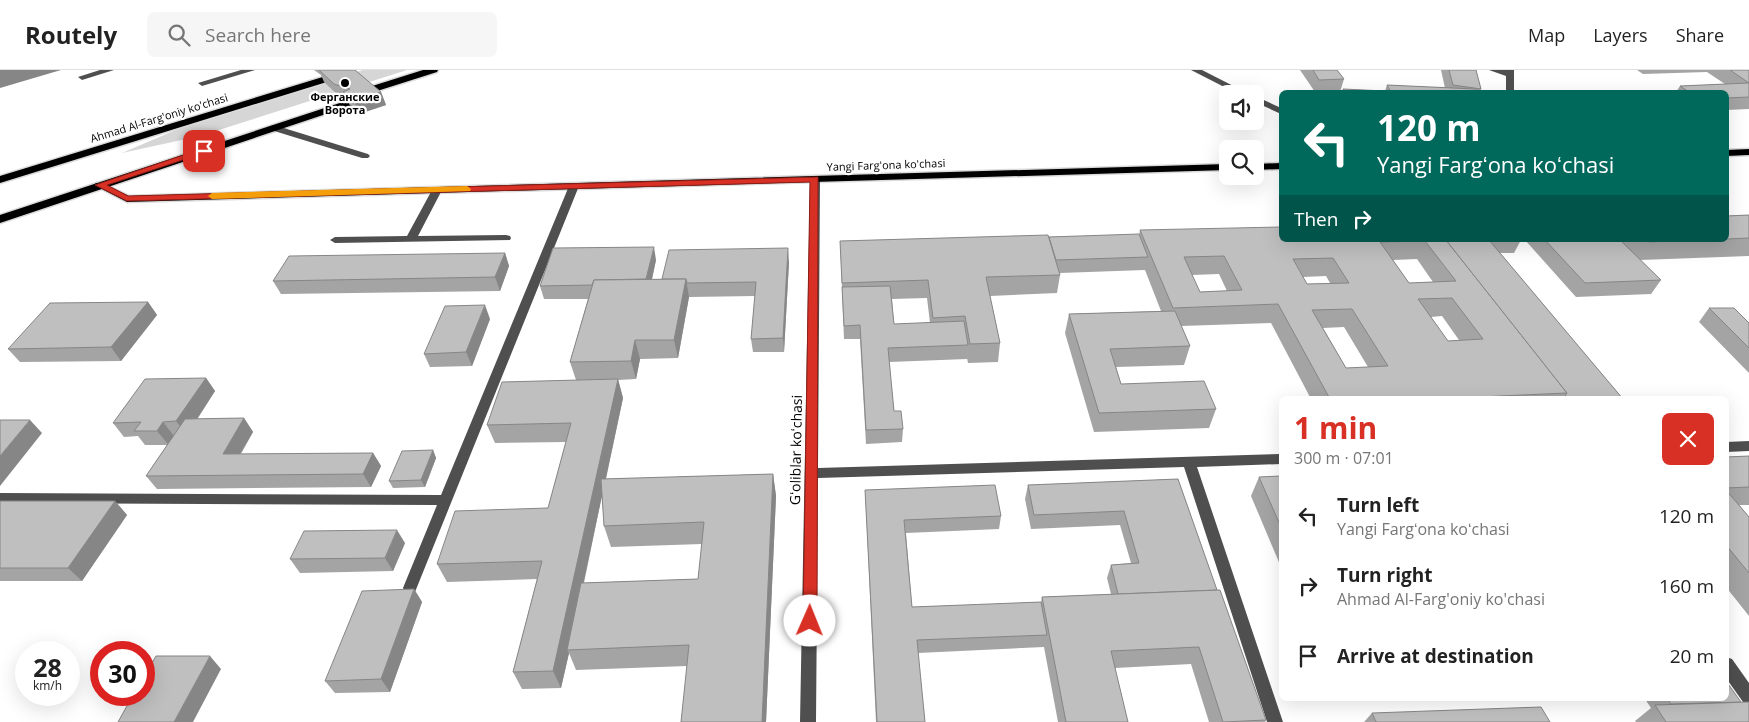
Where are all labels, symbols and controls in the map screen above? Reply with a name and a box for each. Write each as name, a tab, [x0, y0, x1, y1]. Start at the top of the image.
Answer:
search box	[147, 12, 497, 57]
text: Routely	[25, 18, 117, 51]
icon: search	[165, 21, 193, 49]
text: Search here	[205, 22, 311, 48]
text: Map	[1528, 23, 1565, 47]
text: Layers	[1593, 23, 1648, 47]
text: Share	[1676, 23, 1724, 47]
marker: Ферганские Ворота	[339, 77, 351, 89]
map controls	[1219, 85, 1264, 185]
button: sound	[1219, 85, 1264, 130]
street label: Ahmad Al-Farg'oniy ko'chasi	[88, 89, 229, 146]
place label: Ферганские Ворота	[311, 89, 380, 117]
text: 120 m	[1377, 104, 1481, 151]
icon: left	[1294, 110, 1359, 175]
pin	[183, 130, 225, 172]
icon: arrive	[190, 137, 218, 165]
button: search	[1219, 140, 1264, 185]
text: Yangi Fargʻona koʻchasi	[1377, 149, 1614, 179]
street label: Yangi Fargʻona koʻchasi	[826, 155, 946, 174]
icon: right	[1348, 205, 1376, 233]
text: Then	[1294, 206, 1338, 232]
street label: Gʻoliblar koʻchasi	[785, 395, 806, 505]
text: 1 min	[1294, 407, 1377, 448]
button: close	[1662, 413, 1714, 465]
text: 300 m · 07:01	[1294, 447, 1394, 469]
text: Turn left	[1337, 492, 1419, 518]
icon: left	[1294, 502, 1322, 530]
text: 120 m	[1659, 503, 1714, 529]
text: Yangi Fargʻona koʻchasi	[1337, 518, 1510, 540]
text: Turn right	[1337, 562, 1432, 588]
icon: right	[1294, 572, 1322, 600]
text: 160 m	[1659, 573, 1714, 599]
text: Ahmad Al-Farg'oniy ko'chasi	[1337, 588, 1545, 610]
position arrow	[783, 594, 835, 646]
speed limit sign: 30	[90, 641, 155, 706]
icon: arrive	[1294, 642, 1322, 670]
text: Arrive at destination	[1337, 643, 1534, 669]
text: 20 m	[1670, 643, 1714, 669]
text: 28	[33, 650, 62, 684]
text: km/h	[33, 677, 62, 694]

